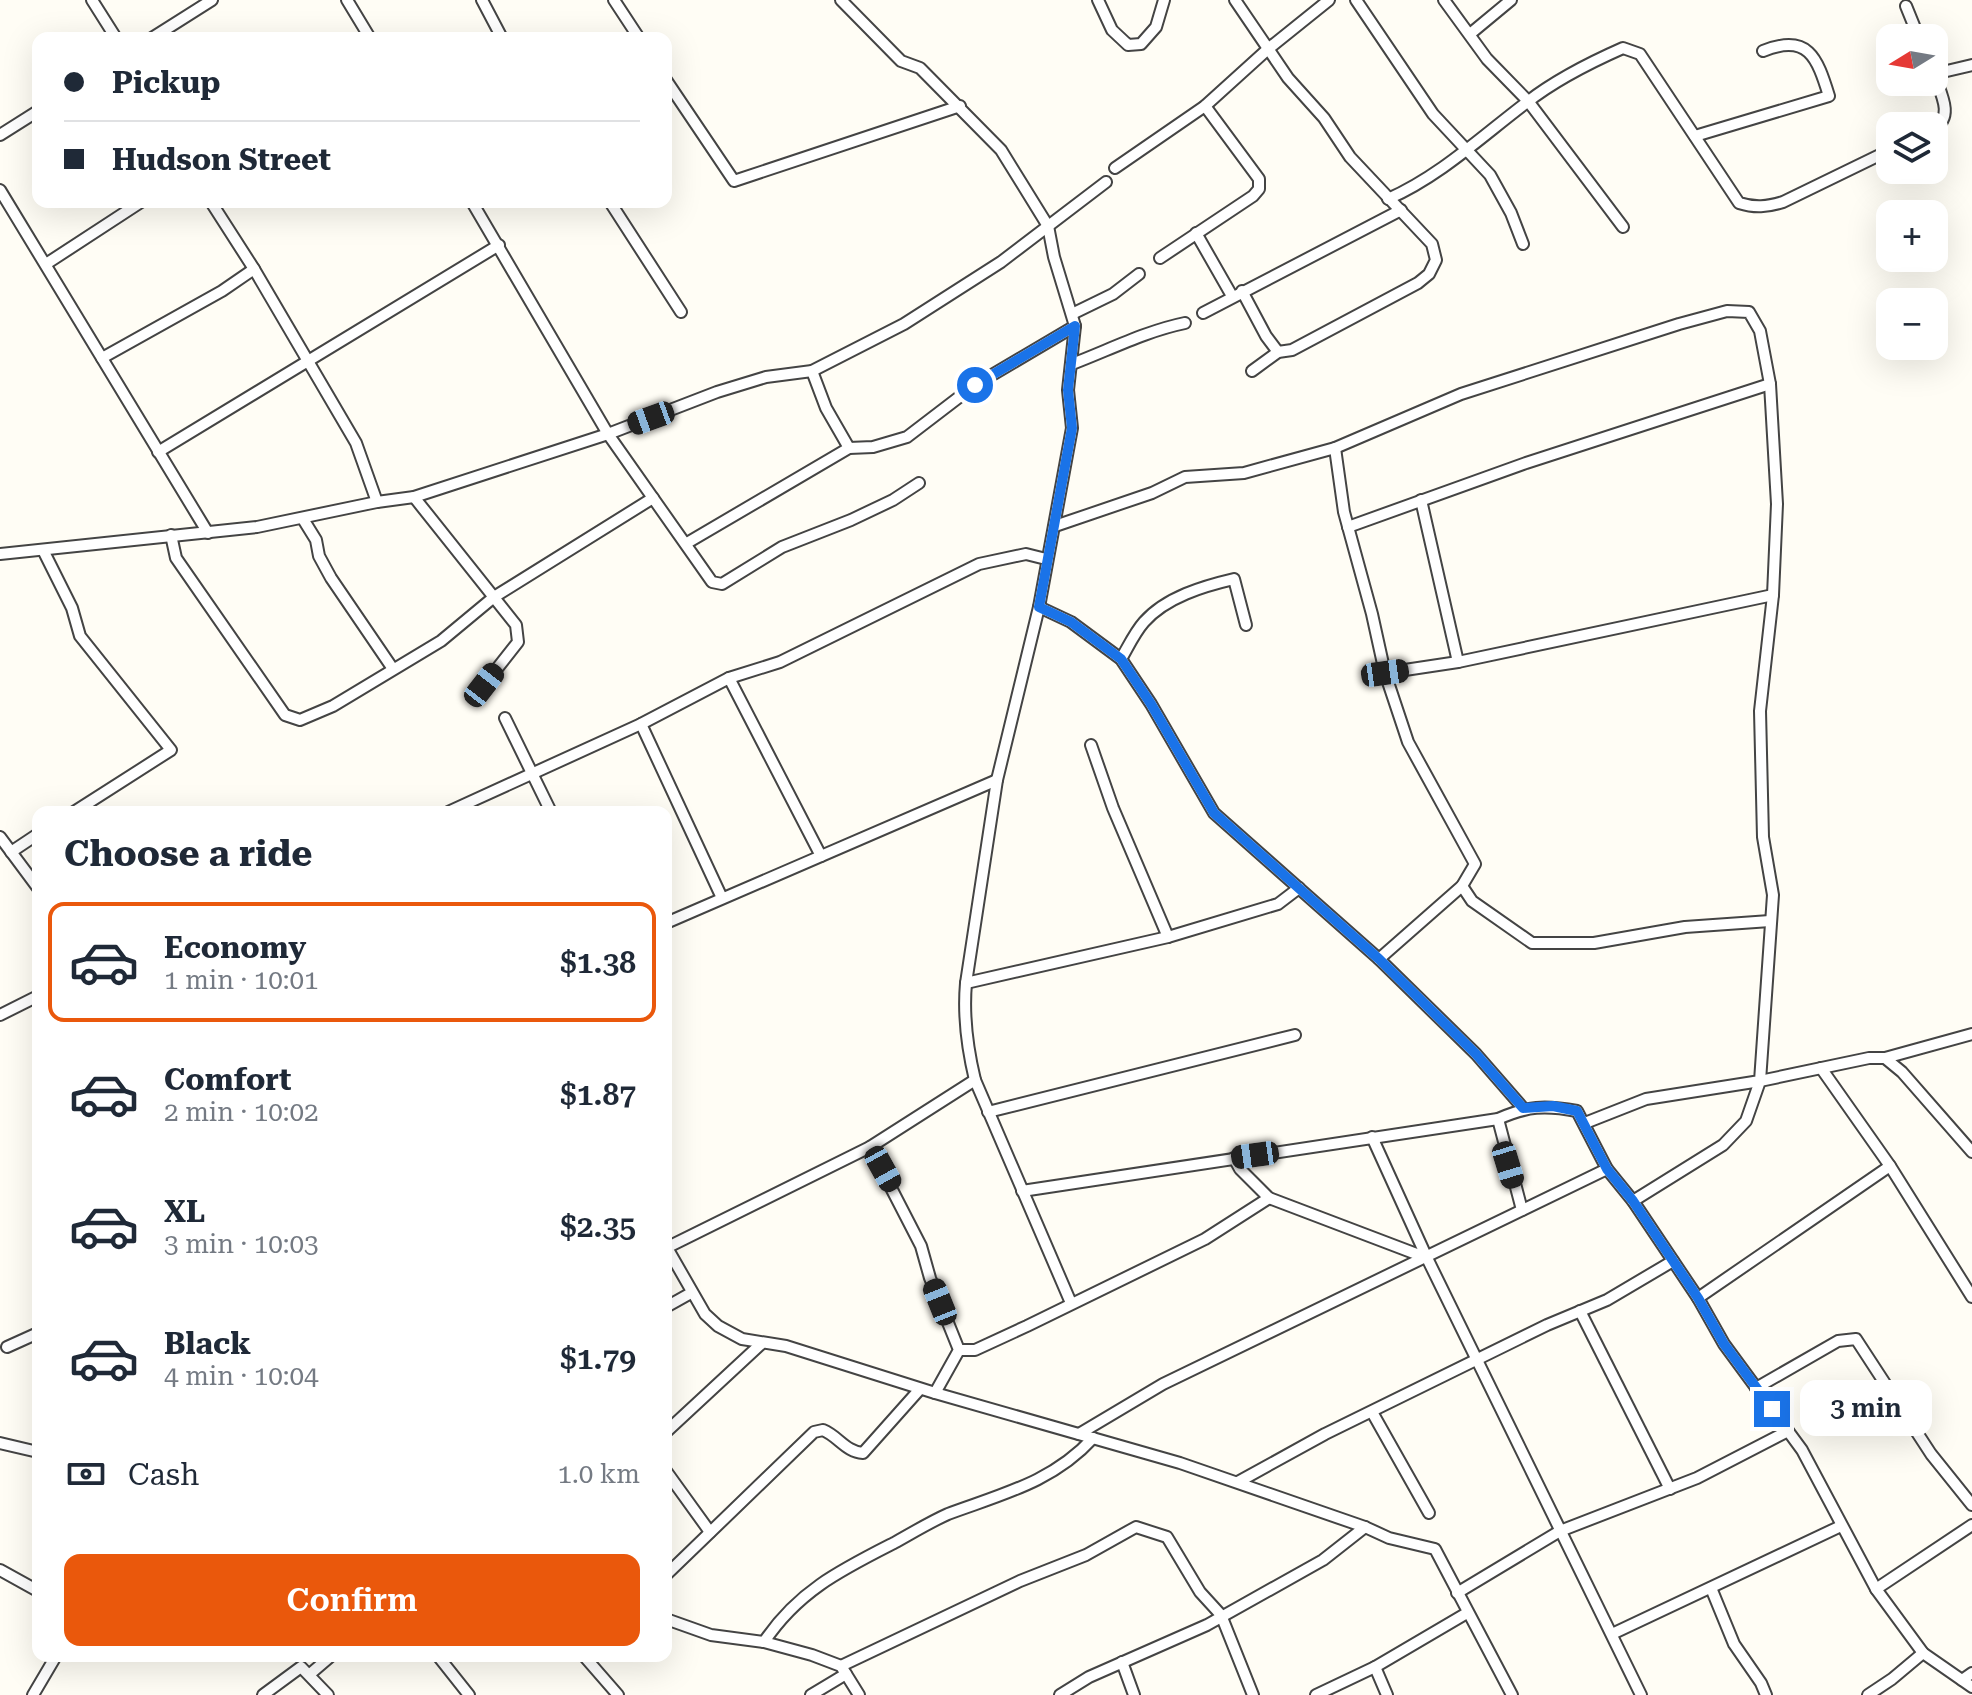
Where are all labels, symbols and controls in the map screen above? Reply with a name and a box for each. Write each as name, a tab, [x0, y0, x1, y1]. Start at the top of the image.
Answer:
north arrow	[1876, 24, 1948, 96]
map controls	[1876, 24, 1948, 360]
text: Pickup	[112, 65, 220, 100]
button: layers	[1876, 112, 1948, 184]
text: Hudson Street	[112, 142, 331, 177]
button: +	[1876, 200, 1948, 272]
button: −	[1876, 288, 1948, 360]
route start	[957, 367, 993, 403]
car	[624, 399, 678, 437]
car	[1360, 658, 1410, 688]
car	[460, 659, 508, 711]
text: Choose a ride	[64, 833, 312, 875]
icon: car	[68, 926, 140, 998]
text: Economy	[164, 930, 306, 965]
text: $1.38	[560, 945, 636, 980]
text: 1 min · 10:01	[164, 965, 319, 995]
icon: car	[68, 1058, 140, 1130]
text: Comfort	[164, 1062, 291, 1097]
text: $1.87	[560, 1077, 636, 1112]
text: 2 min · 10:02	[164, 1097, 319, 1127]
car	[1490, 1139, 1526, 1191]
car	[1230, 1140, 1280, 1170]
car	[861, 1142, 905, 1196]
icon: car	[68, 1190, 140, 1262]
text: XL	[164, 1194, 205, 1229]
text: $2.35	[560, 1209, 636, 1244]
text: 3 min · 10:03	[164, 1229, 319, 1259]
car	[920, 1275, 960, 1329]
icon: car	[68, 1322, 140, 1394]
text: Black	[164, 1326, 251, 1361]
text: $1.79	[560, 1341, 636, 1376]
text: 4 min · 10:04	[164, 1361, 319, 1391]
callout: 3 min	[1800, 1381, 1932, 1437]
route end	[1754, 1391, 1790, 1427]
text: 3 min	[1830, 1393, 1902, 1423]
icon: cash	[64, 1452, 108, 1496]
text: Cash	[128, 1457, 199, 1492]
text: 1.0 km	[557, 1459, 640, 1489]
button: Confirm	[64, 1554, 640, 1646]

